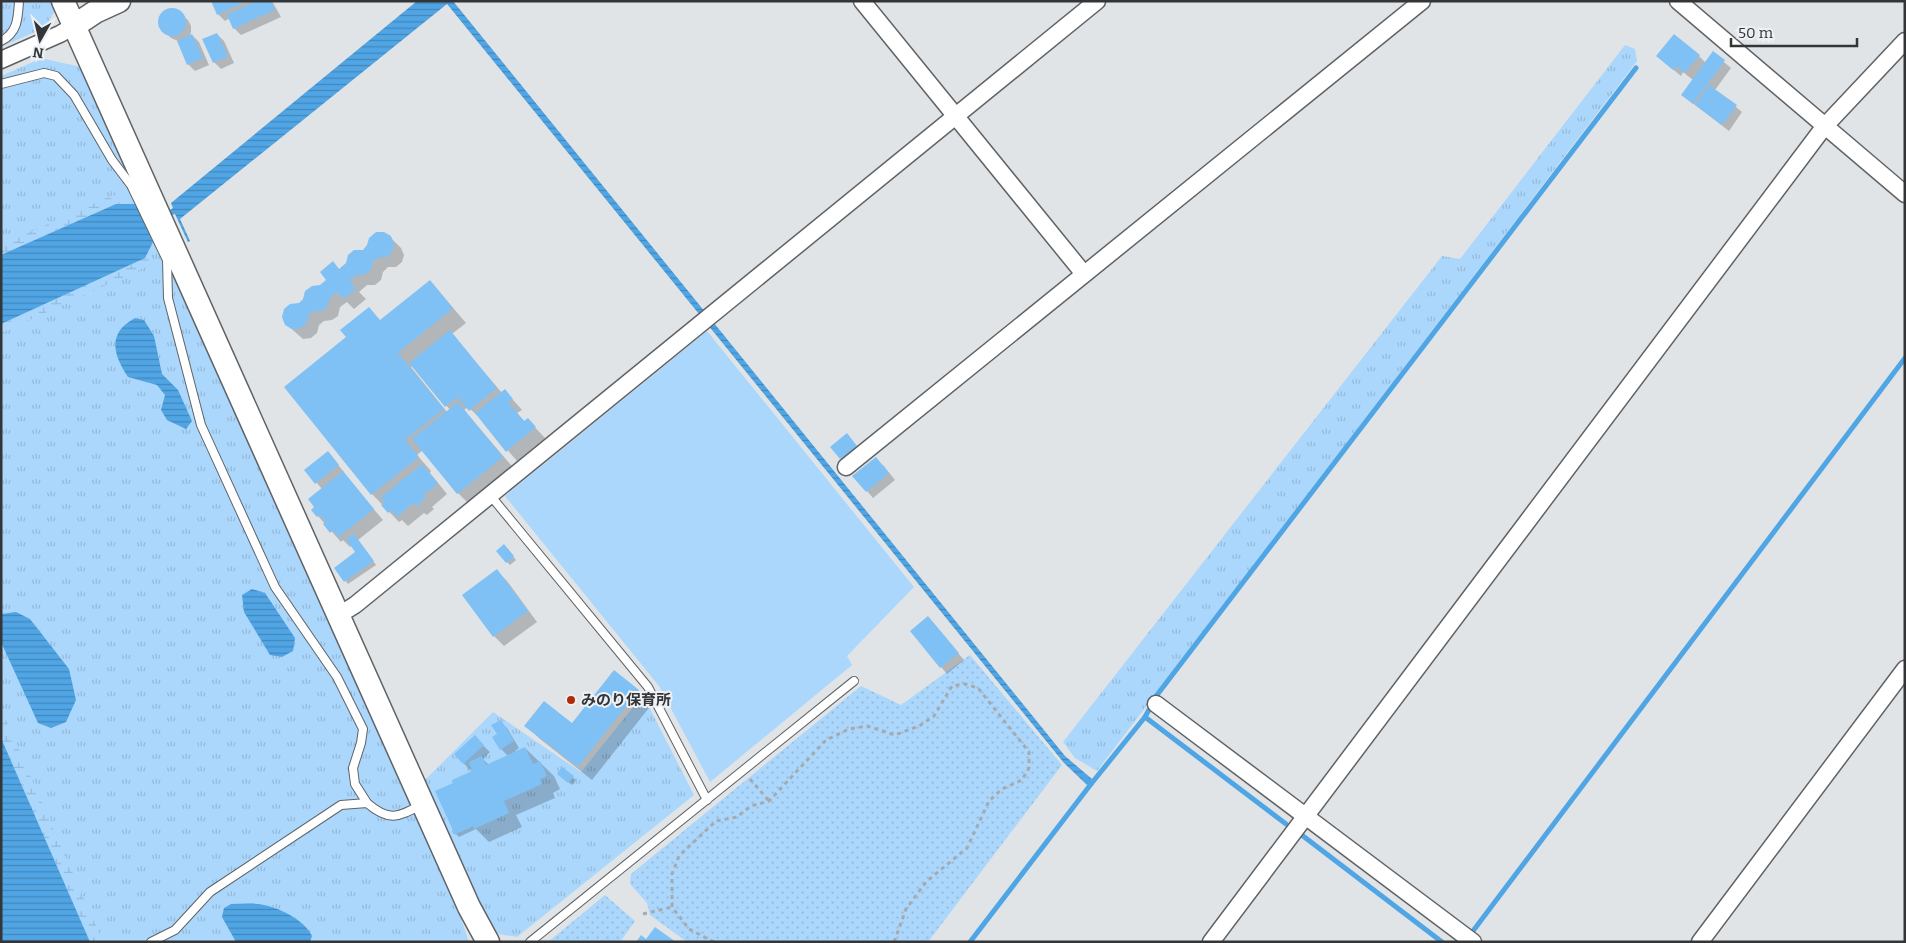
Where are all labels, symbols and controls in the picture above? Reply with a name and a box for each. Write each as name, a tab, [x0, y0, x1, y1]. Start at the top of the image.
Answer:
north arrow	[15, 15, 65, 65]
scale bar	[1731, 15, 1857, 47]
text: 50 m	[1738, 24, 1774, 42]
text: N	[32, 43, 45, 62]
place label: みのり保育所	[581, 691, 671, 709]
marker: みのり保育所	[565, 694, 577, 706]

